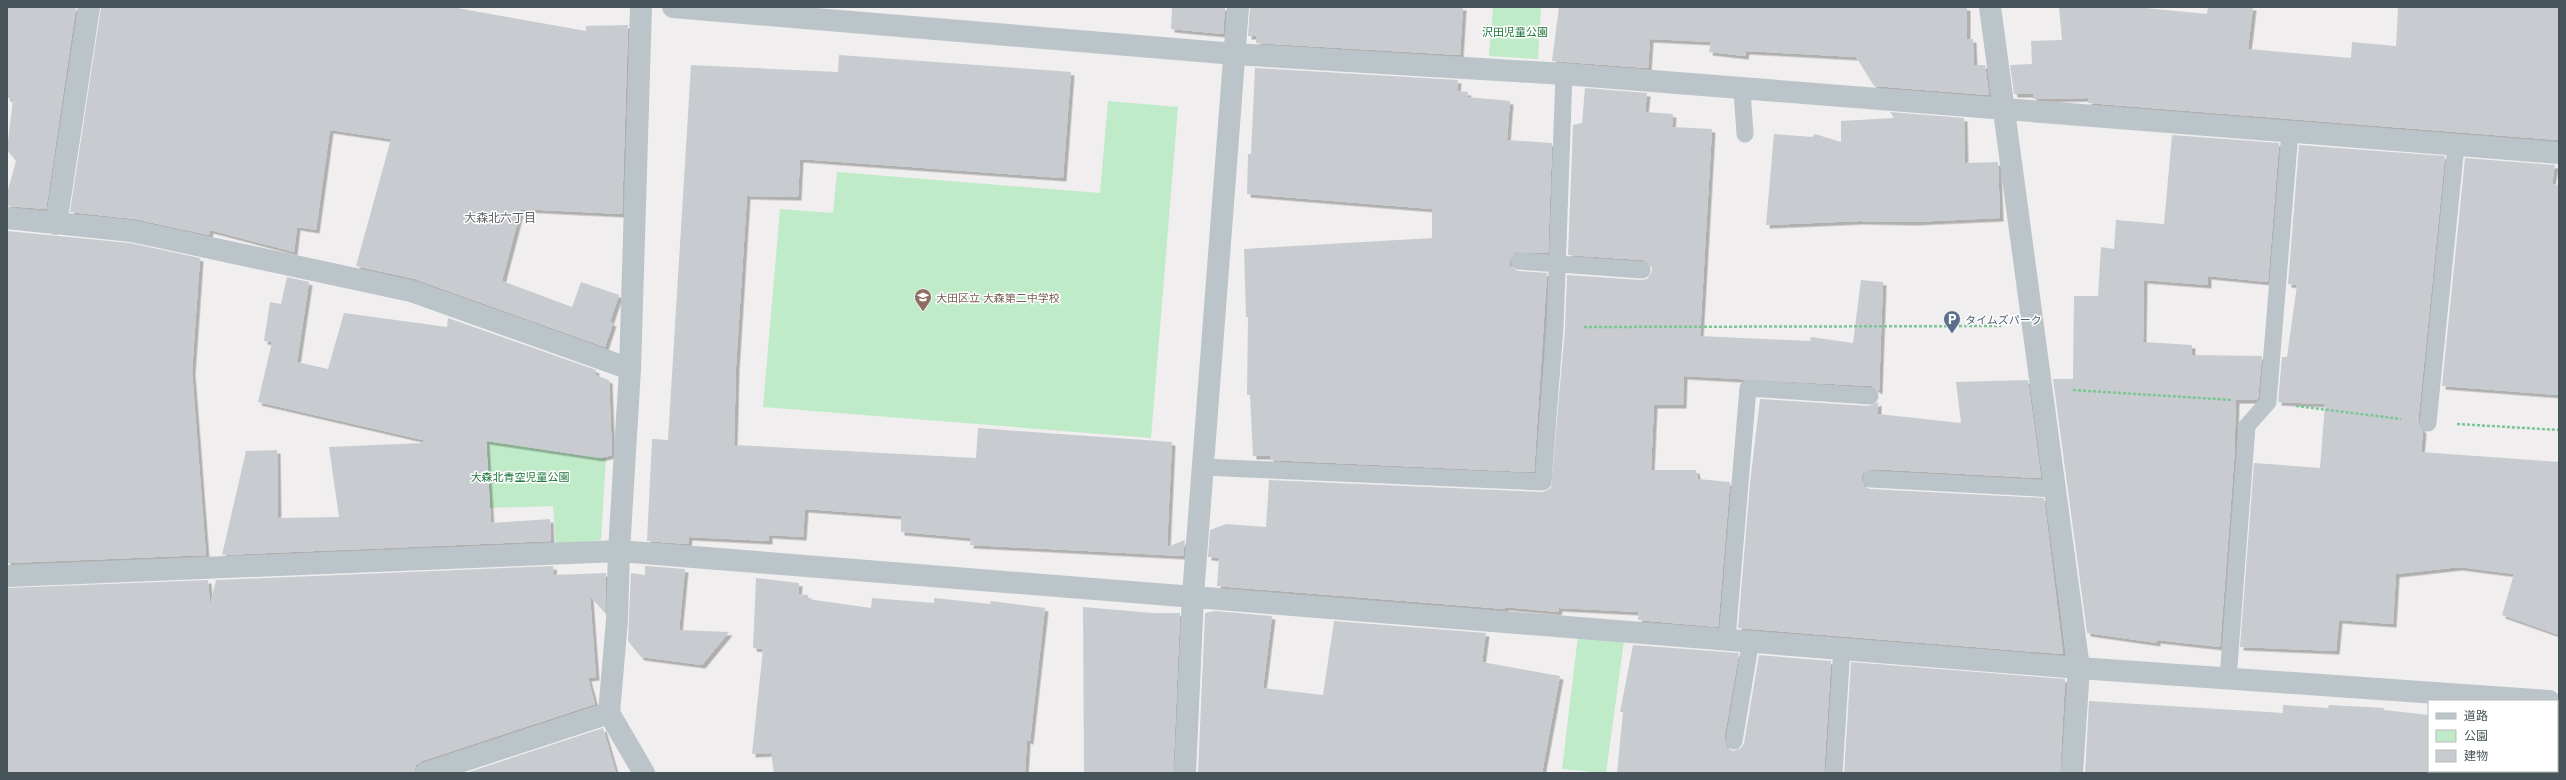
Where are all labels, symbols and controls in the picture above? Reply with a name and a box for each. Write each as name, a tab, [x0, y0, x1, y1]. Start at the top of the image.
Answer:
park label: 沢田児童公園	[1482, 24, 1548, 39]
district label: 大森北六丁目	[464, 209, 536, 226]
school or university icon: 大田区立 大森第二中学校	[913, 287, 933, 312]
place label: 大田区立 大森第二中学校	[936, 290, 1060, 305]
parking icon: タイムズパーク	[1942, 309, 1962, 334]
place label: タイムズパーク	[1965, 312, 2042, 327]
park label: 大森北青空児童公園	[471, 469, 570, 484]
legend	[2428, 700, 2558, 772]
text: 道路	[2464, 707, 2488, 724]
text: 公園	[2464, 727, 2488, 744]
text: 建物	[2464, 747, 2488, 764]

